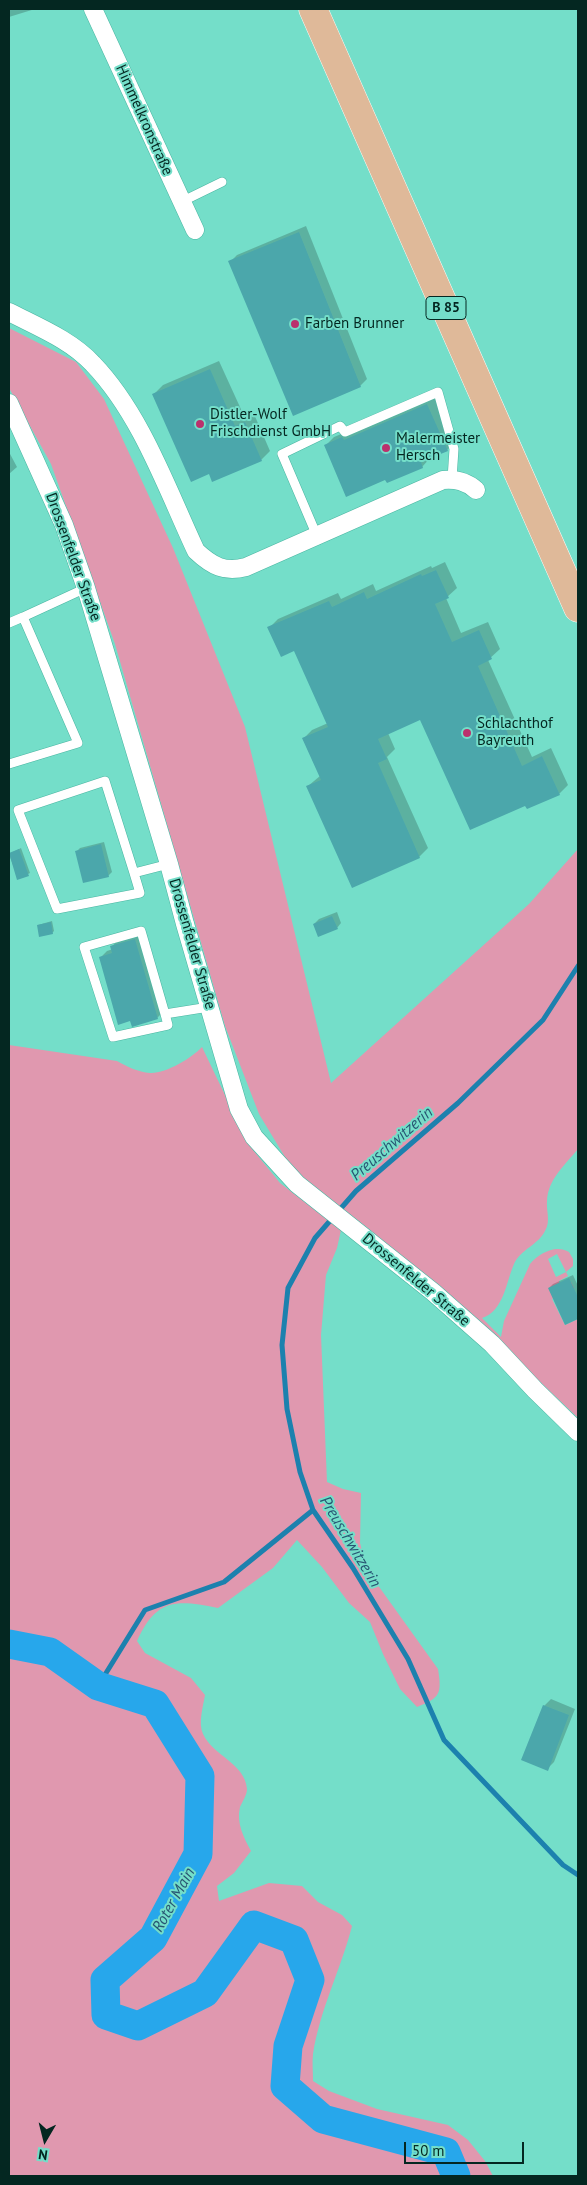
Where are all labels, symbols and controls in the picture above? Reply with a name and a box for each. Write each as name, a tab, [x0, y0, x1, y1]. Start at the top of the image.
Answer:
street label: Himmelkronstraße	[111, 62, 177, 178]
road number: B 85	[426, 296, 466, 320]
place label: Farben Brunner	[305, 315, 404, 333]
marker: Farben Brunner	[289, 318, 301, 330]
place label: Distler-Wolf Frischdienst GmbH	[210, 406, 331, 441]
marker: Distler-Wolf Frischdienst GmbH	[194, 418, 206, 430]
place label: Malermeister Hersch	[396, 430, 480, 465]
marker: Malermeister Hersch	[380, 442, 392, 454]
street label: Drossenfelder Straße	[41, 491, 105, 623]
place label: Schlachthof Bayreuth	[477, 715, 553, 750]
marker: Schlachthof Bayreuth	[461, 727, 473, 739]
street label: Drossenfelder Straße	[165, 877, 219, 1011]
water label: Preuschwitzerin	[347, 1103, 437, 1185]
street label: Drossenfelder Straße	[359, 1230, 473, 1330]
water label: Preuschwitzerin	[315, 1493, 385, 1591]
water label: Roter Main	[148, 1864, 200, 1936]
north arrow	[20, 2115, 70, 2165]
scale bar	[407, 2132, 527, 2164]
text: 50 m	[412, 2141, 445, 2160]
text: N	[37, 2145, 49, 2164]

